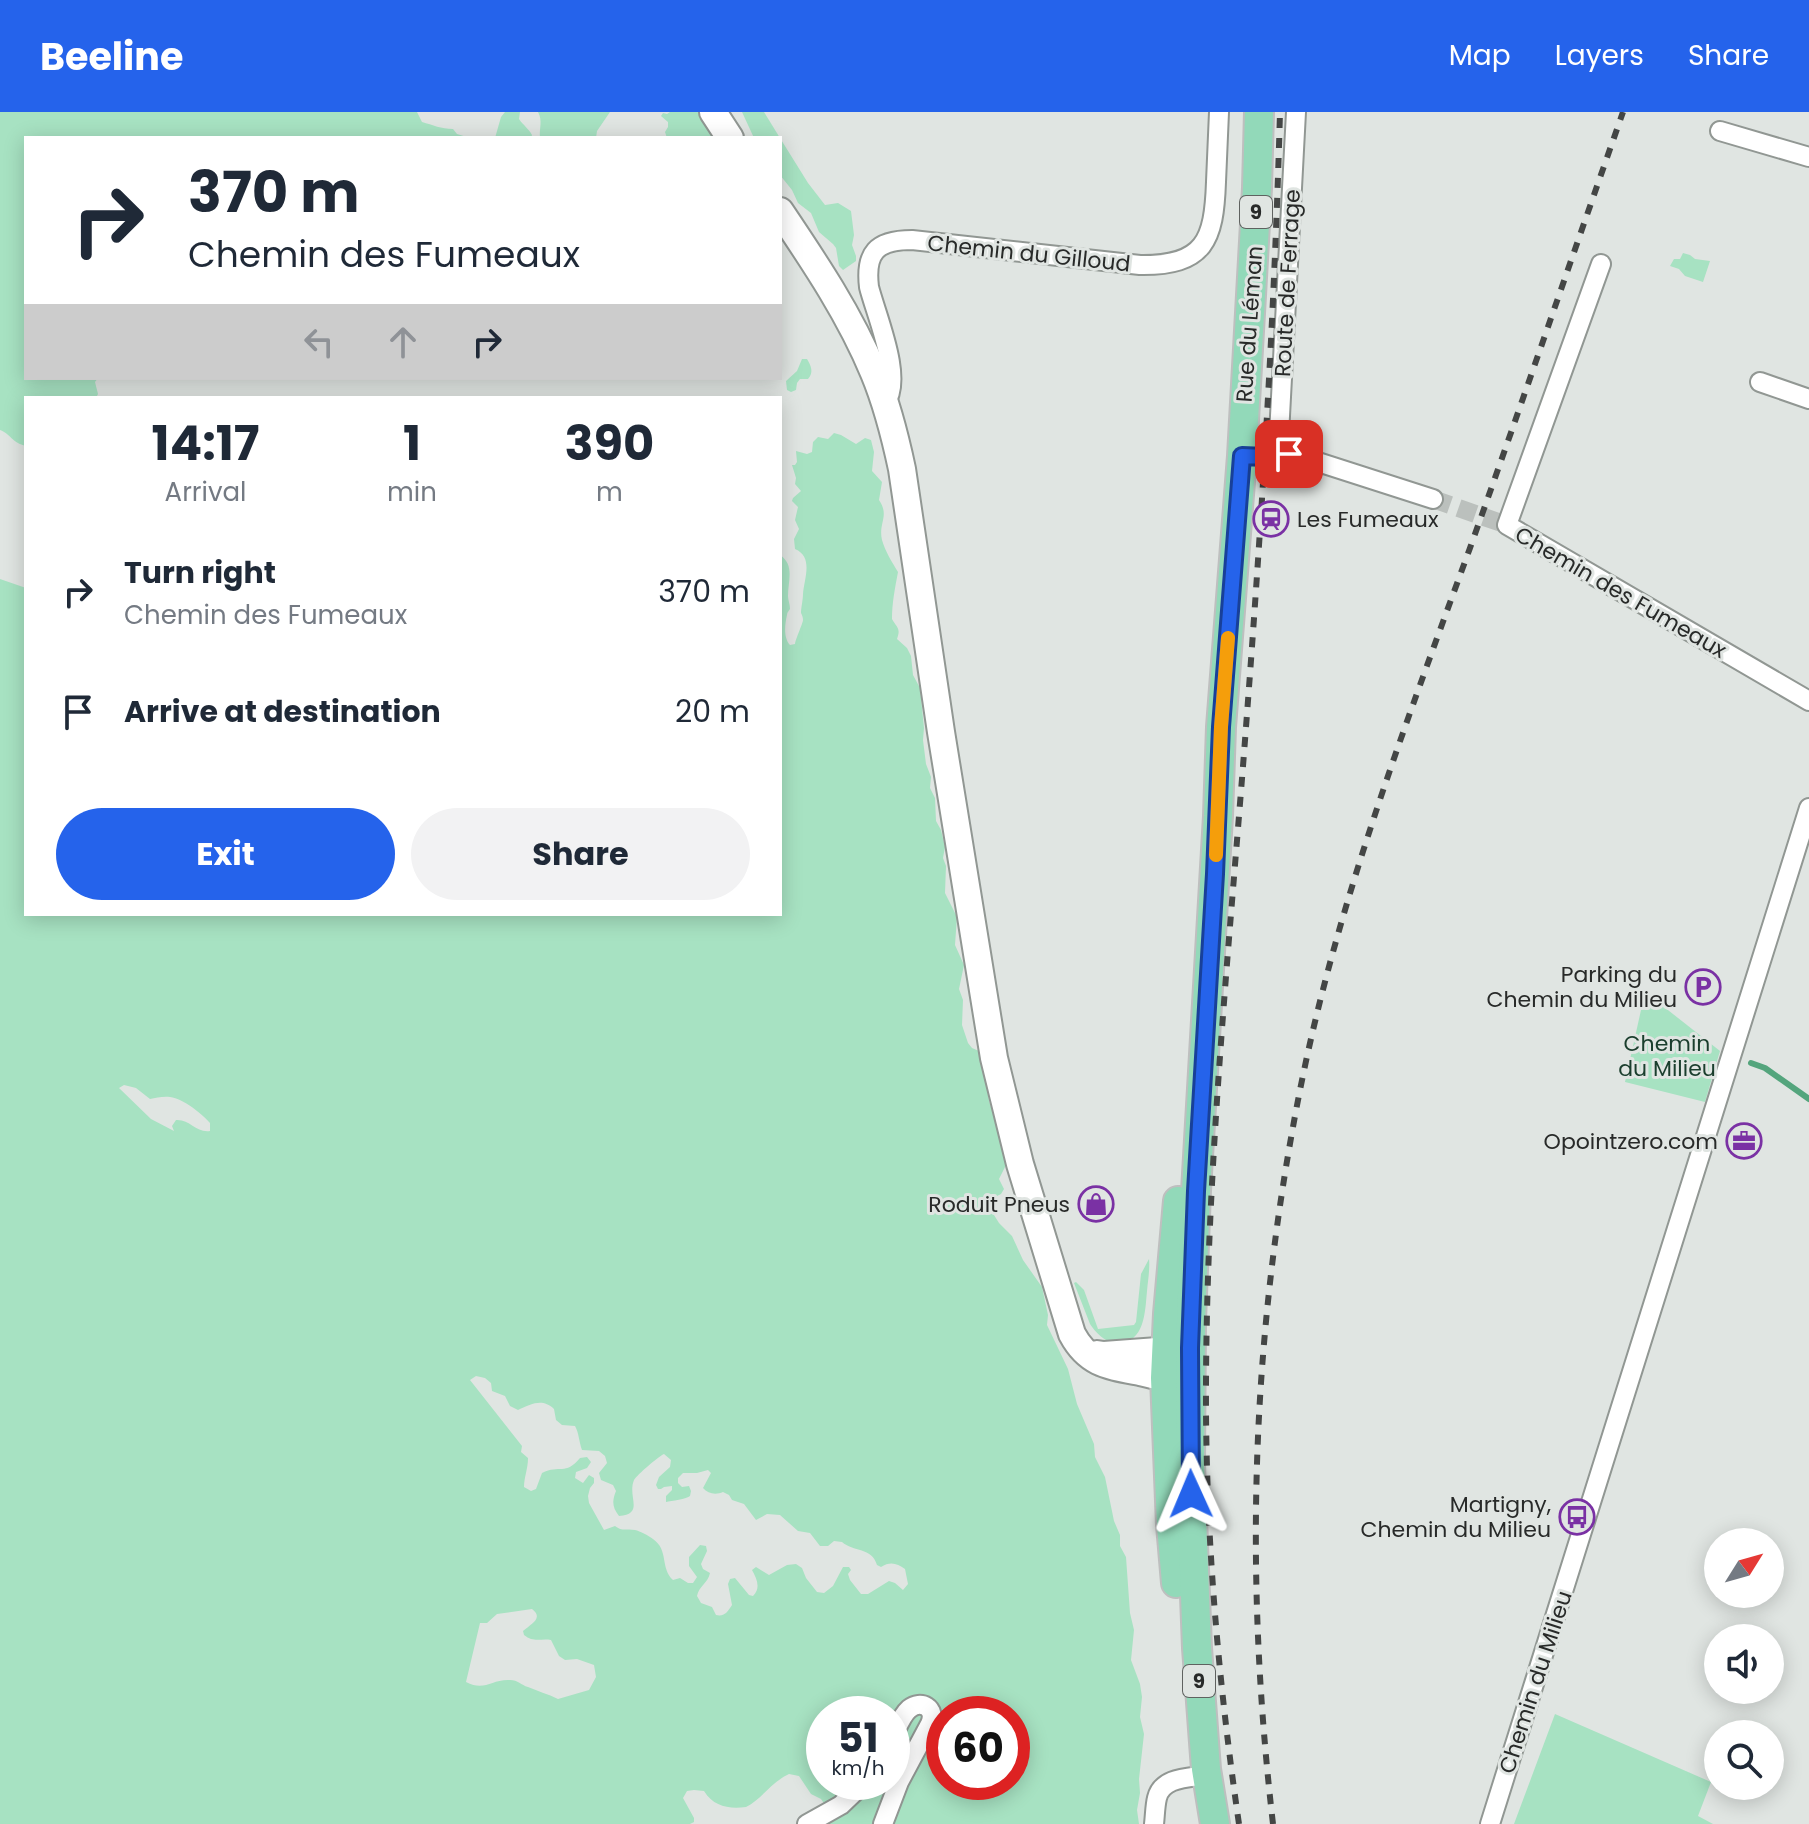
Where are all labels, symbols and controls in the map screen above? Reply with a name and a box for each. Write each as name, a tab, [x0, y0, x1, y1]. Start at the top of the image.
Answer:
text: Beeline	[40, 30, 183, 83]
text: Map	[1449, 36, 1511, 75]
text: Layers	[1555, 36, 1644, 75]
text: Share	[1688, 36, 1769, 75]
text: 370 m	[188, 153, 360, 232]
icon: right	[56, 168, 160, 272]
street label: Route de Ferrage	[1267, 188, 1308, 378]
road number: 9	[1240, 196, 1272, 228]
street label: Chemin du Gilloud	[926, 227, 1132, 280]
text: Chemin des Fumeaux	[188, 229, 580, 280]
street label: Rue du Léman	[1229, 245, 1270, 403]
icon: left	[297, 320, 341, 364]
icon: ahead	[381, 320, 425, 364]
icon: right	[465, 320, 509, 364]
text: 14:17	[152, 410, 260, 477]
text: 1	[403, 410, 421, 477]
text: 390	[565, 410, 654, 477]
pin	[1255, 420, 1323, 488]
icon: arrive	[1267, 432, 1311, 476]
text: Arrival	[165, 474, 246, 510]
text: min	[387, 474, 437, 510]
text: m	[596, 474, 623, 510]
station icon: Les Fumeaux	[1252, 500, 1290, 538]
place label: Les Fumeaux	[1297, 504, 1439, 535]
street label: Chemin des Fumeaux	[1509, 519, 1733, 666]
text: Turn right	[124, 551, 276, 594]
icon: right	[56, 570, 100, 614]
text: 370 m	[658, 570, 750, 613]
text: Chemin des Fumeaux	[124, 597, 407, 633]
icon: arrive	[56, 690, 100, 734]
text: Arrive at destination	[124, 690, 441, 733]
text: 20 m	[675, 690, 750, 733]
button: Exit	[56, 808, 395, 900]
button: Share	[411, 808, 750, 900]
place label: Parking du Chemin du Milieu	[1487, 959, 1677, 1015]
parking icon: Parking du Chemin du Milieu	[1684, 968, 1722, 1006]
park label: Chemin du Milieu	[1618, 1028, 1716, 1084]
office icon: Opointzero.com	[1725, 1122, 1763, 1160]
place label: Opointzero.com	[1544, 1126, 1718, 1157]
shop icon: Roduit Pneus	[1077, 1185, 1115, 1223]
place label: Roduit Pneus	[928, 1189, 1070, 1220]
position arrow	[1149, 1452, 1233, 1536]
place label: Martigny, Chemin du Milieu	[1361, 1489, 1551, 1545]
bus stop icon: Martigny, Chemin du Milieu	[1558, 1498, 1596, 1536]
north arrow	[1704, 1528, 1784, 1608]
map controls	[1704, 1528, 1784, 1800]
street label: Chemin du Milieu	[1491, 1587, 1580, 1778]
button: sound	[1704, 1624, 1784, 1704]
road number: 9	[1183, 1665, 1215, 1697]
speed limit sign: 60	[926, 1696, 1030, 1800]
text: 51	[837, 1710, 879, 1766]
button: search	[1704, 1720, 1784, 1800]
text: km/h	[831, 1754, 885, 1782]

